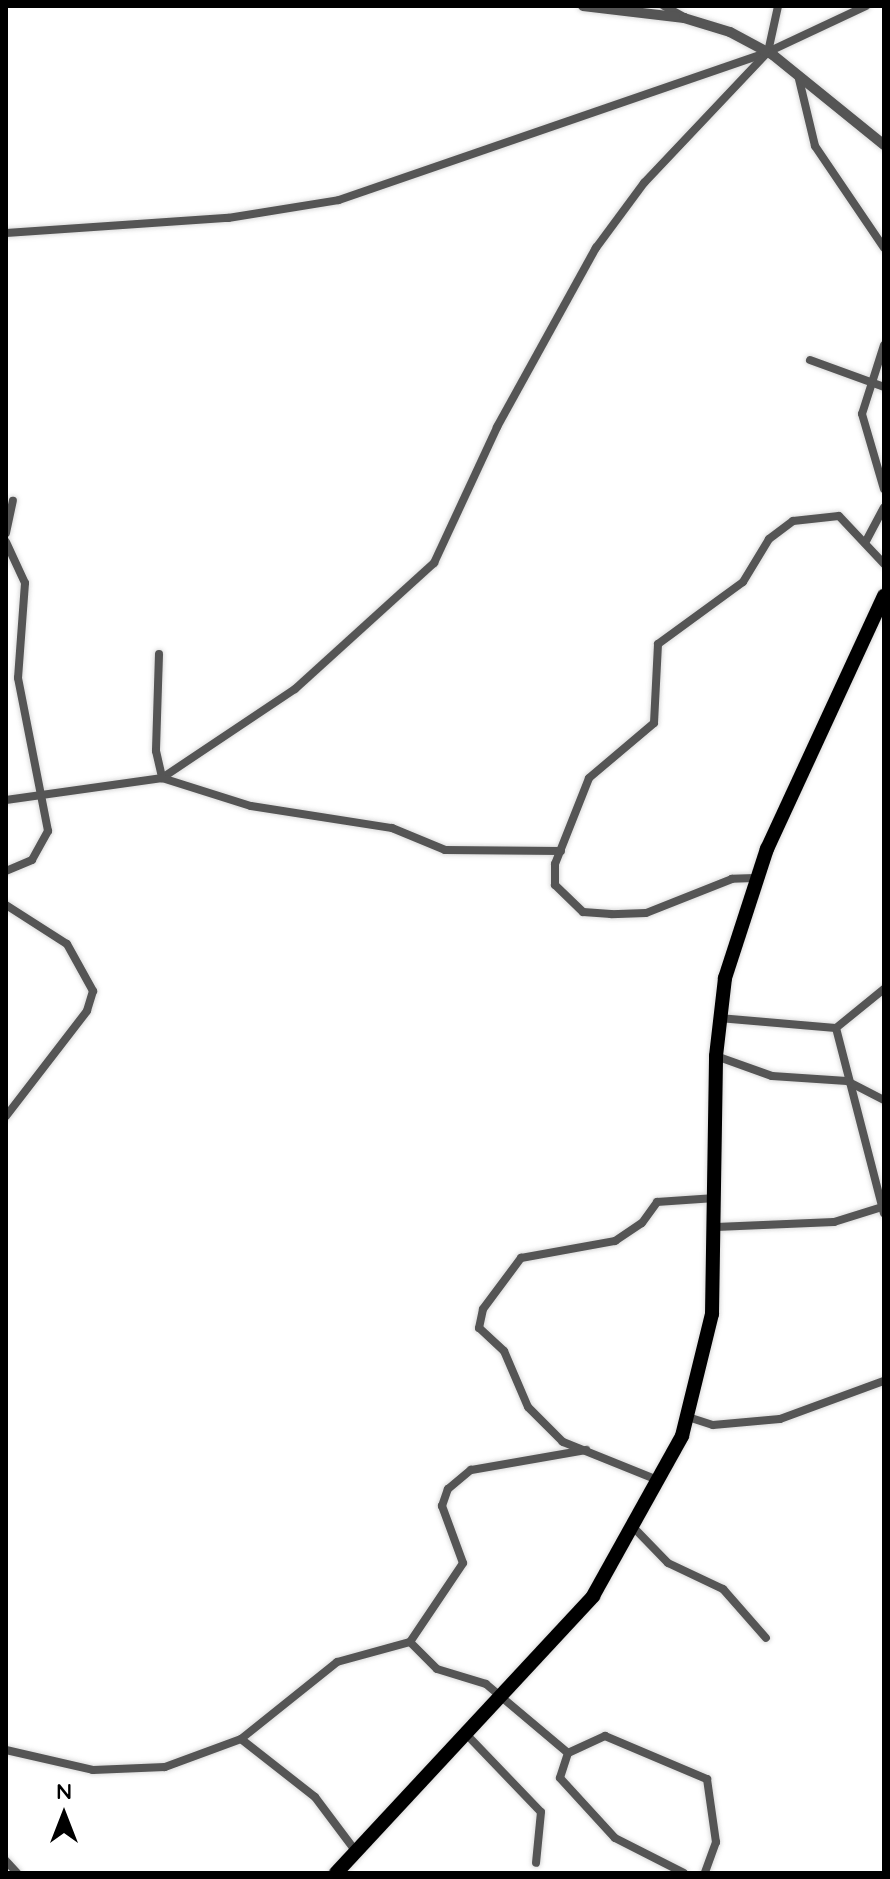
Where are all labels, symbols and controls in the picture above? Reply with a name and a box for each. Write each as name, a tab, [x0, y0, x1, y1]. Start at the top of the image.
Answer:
north arrow	[24, 1775, 104, 1855]
text: N	[56, 1777, 72, 1805]

